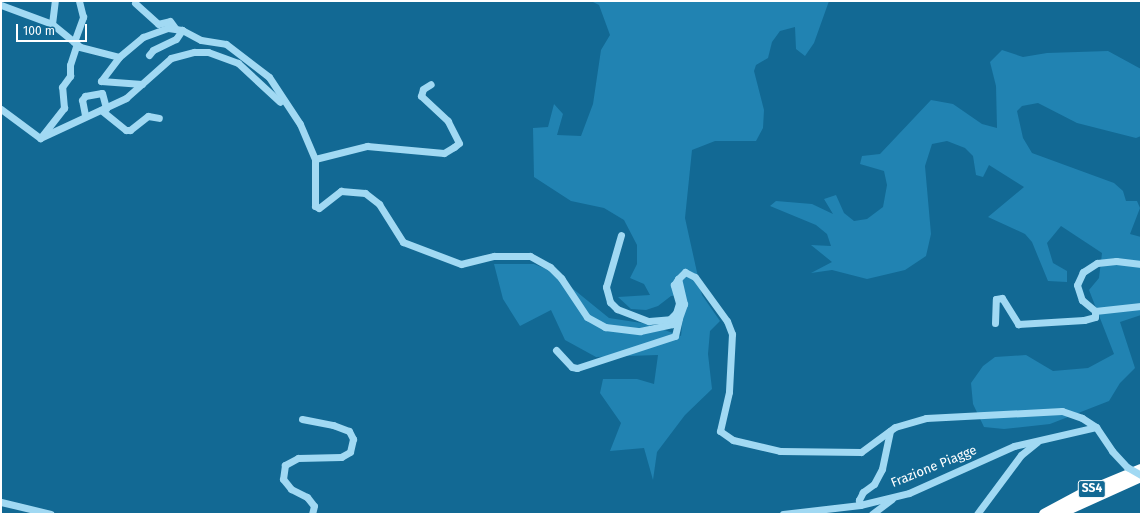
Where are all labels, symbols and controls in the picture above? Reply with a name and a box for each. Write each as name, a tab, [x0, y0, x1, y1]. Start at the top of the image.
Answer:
scale bar	[18, 16, 89, 42]
text: 100 m	[23, 24, 55, 38]
street label: Frazione Piagge	[889, 443, 979, 491]
road number: SS4	[1077, 479, 1107, 499]

